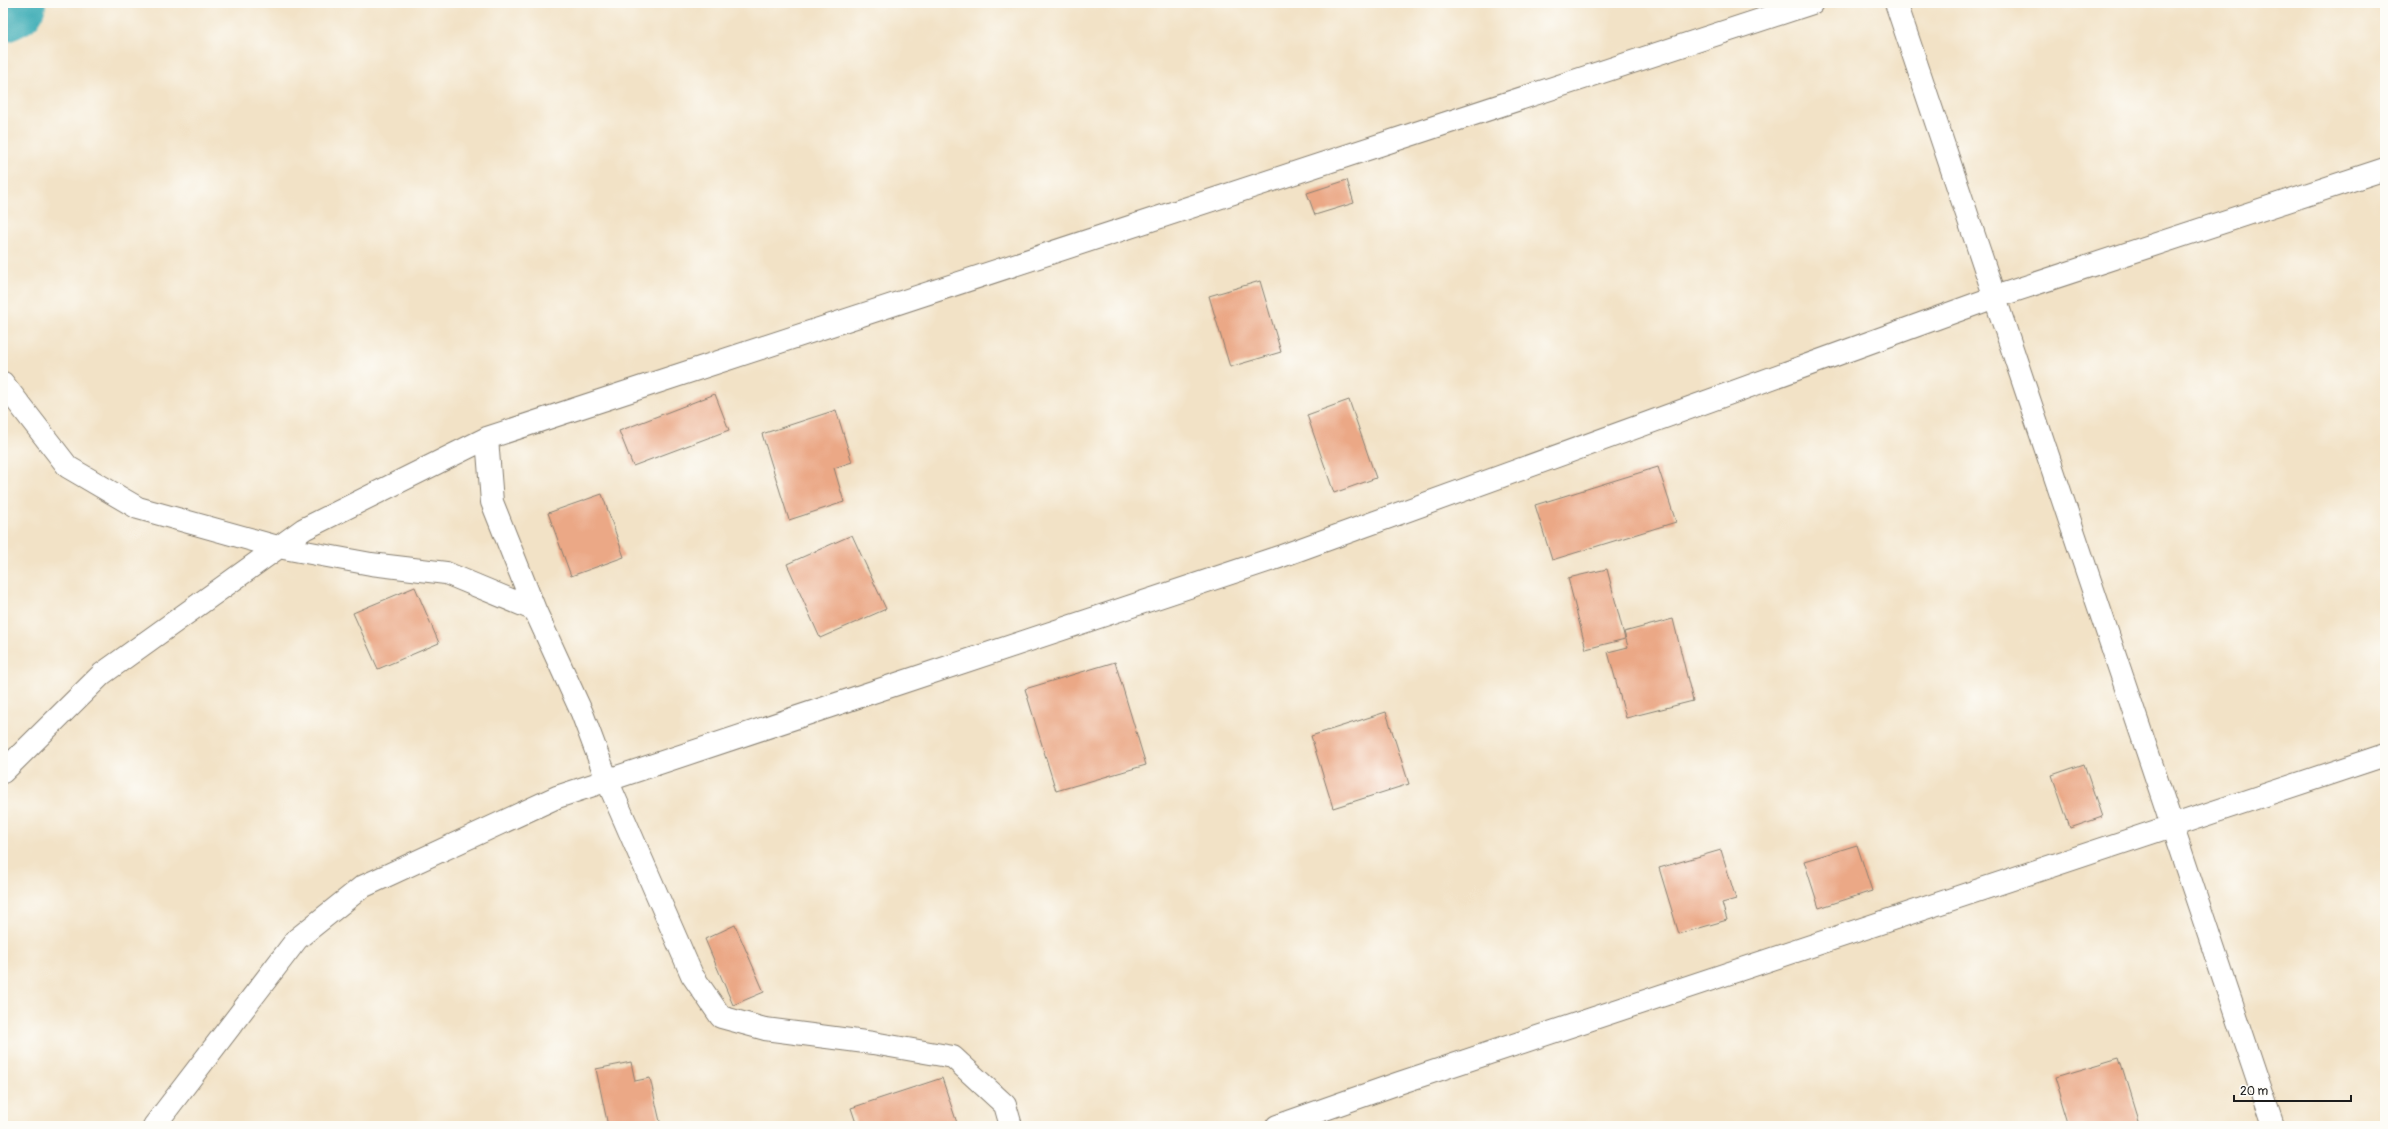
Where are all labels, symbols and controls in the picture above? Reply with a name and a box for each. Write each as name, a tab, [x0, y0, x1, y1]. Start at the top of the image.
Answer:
scale bar	[2234, 1077, 2351, 1103]
text: 20 m	[2240, 1084, 2269, 1099]

